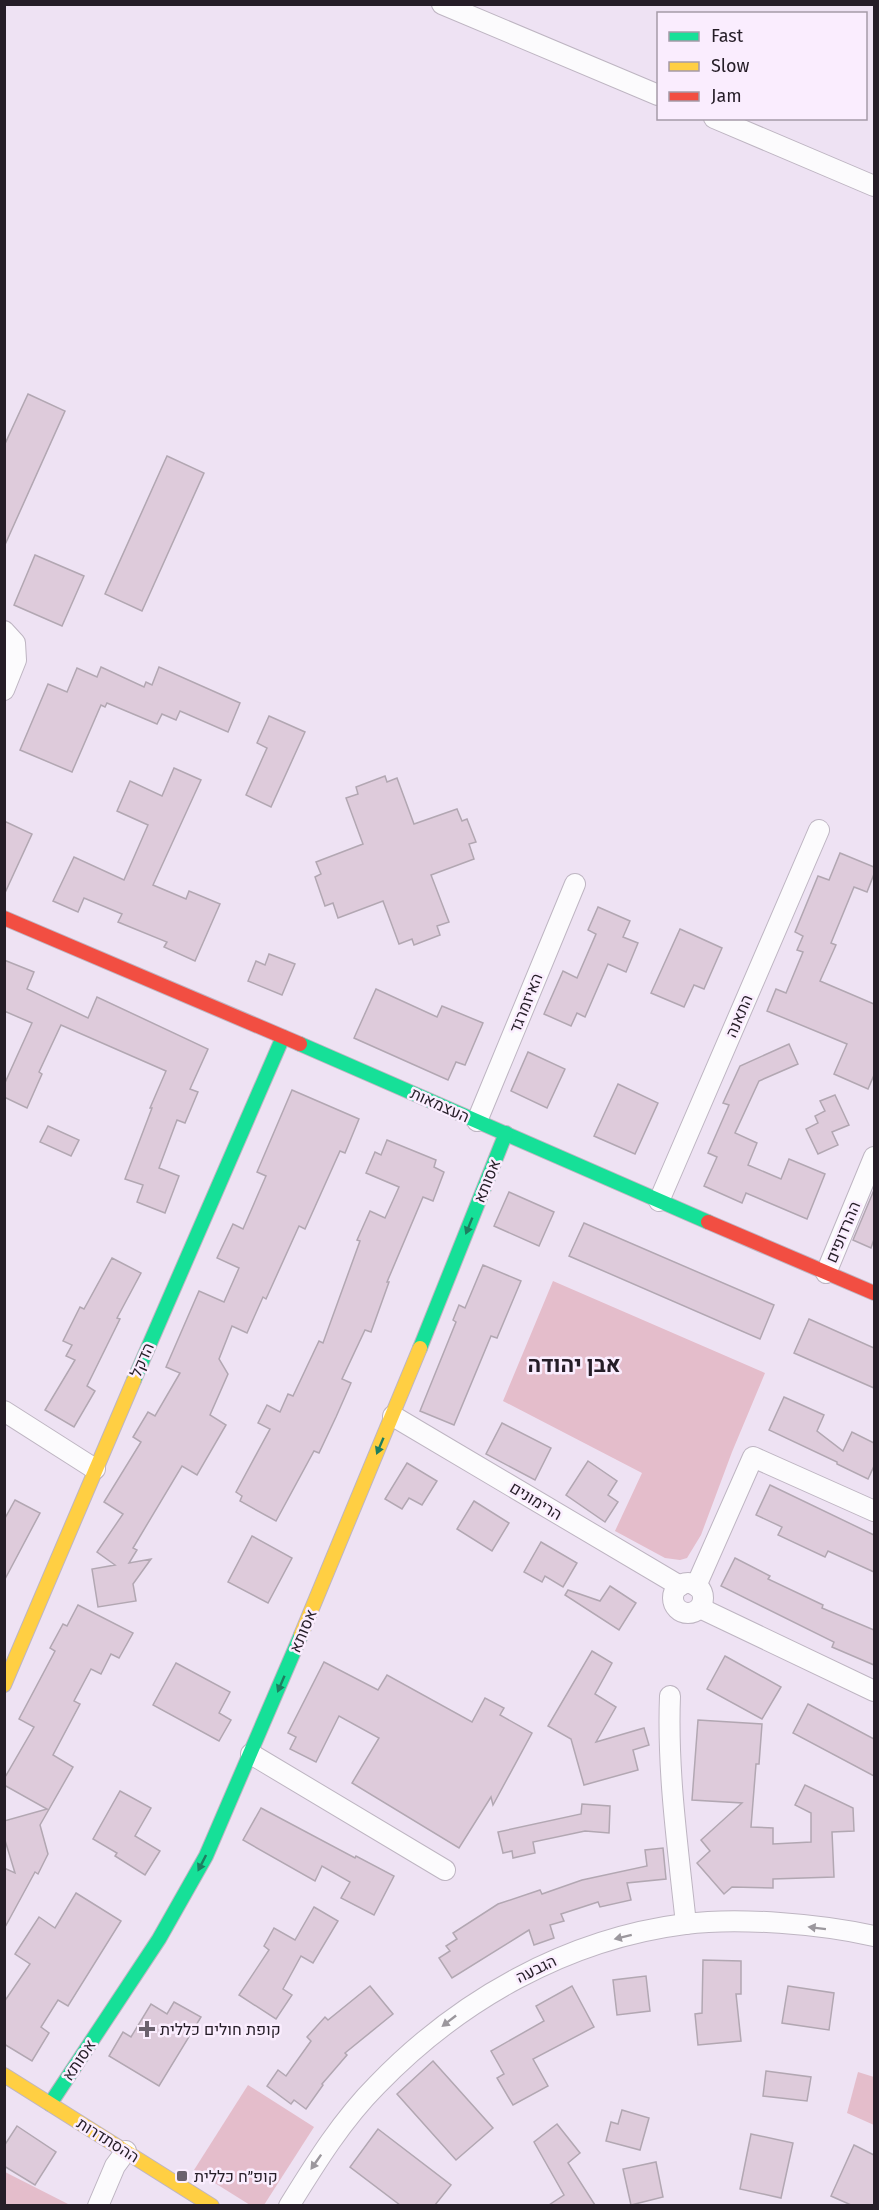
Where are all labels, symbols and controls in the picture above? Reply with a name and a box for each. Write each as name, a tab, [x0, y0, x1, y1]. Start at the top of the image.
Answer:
legend	[657, 12, 867, 120]
text: Fast	[711, 25, 744, 47]
text: Slow	[711, 55, 750, 77]
text: Jam	[711, 85, 742, 107]
street label: האיזמרגד	[505, 970, 547, 1036]
street label: התאנה	[721, 992, 757, 1040]
street label: העצמאות	[408, 1084, 472, 1126]
street label: אסותא	[470, 1156, 504, 1206]
street label: ההרדופים	[822, 1198, 864, 1266]
one-way arrow	[464, 1217, 473, 1235]
street label: הדקל	[126, 1340, 158, 1380]
district label: אבן יהודה	[528, 1351, 620, 1378]
one-way arrow	[375, 1437, 384, 1455]
street label: הרימונים	[506, 1478, 566, 1524]
street label: אסותא	[285, 1606, 321, 1656]
one-way arrow	[276, 1675, 285, 1693]
one-way arrow	[197, 1854, 207, 1871]
one-way arrow	[807, 1923, 826, 1932]
one-way arrow	[614, 1932, 633, 1942]
street label: הגבעה	[513, 1951, 559, 1987]
one-way arrow	[441, 2014, 457, 2027]
marker: קופת חולים כללית	[138, 2020, 156, 2038]
place label: קופת חולים כללית	[160, 2020, 281, 2039]
street label: אסותא	[58, 2036, 100, 2084]
street label: ההסתדרות	[73, 2113, 143, 2167]
one-way arrow	[310, 2154, 322, 2170]
place label: קופ״ח כללית	[194, 2167, 278, 2186]
marker: קופ״ח כללית	[175, 2169, 189, 2183]

